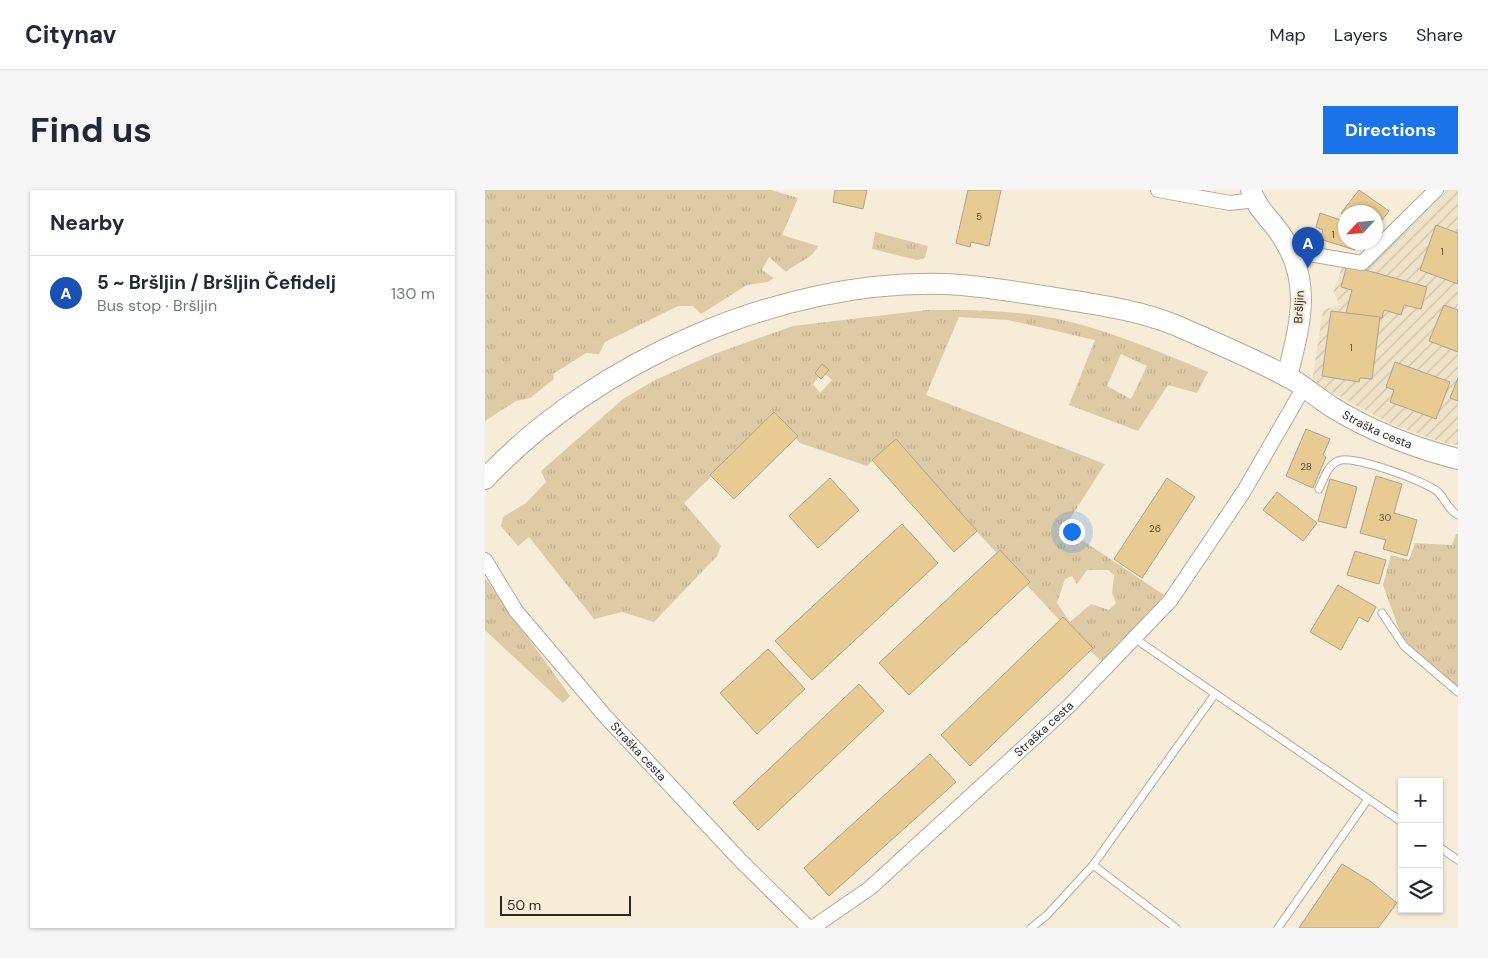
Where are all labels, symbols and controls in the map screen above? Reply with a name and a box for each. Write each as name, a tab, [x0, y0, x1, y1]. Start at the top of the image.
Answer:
text: Citynav	[25, 19, 116, 50]
text: Map	[1270, 23, 1306, 47]
text: Layers	[1334, 23, 1388, 47]
text: Share	[1416, 23, 1463, 47]
button: Directions	[1323, 106, 1458, 154]
text: Find us	[30, 107, 152, 153]
north arrow	[1338, 205, 1383, 250]
text: Nearby	[50, 209, 124, 237]
house number: 5	[976, 210, 982, 223]
pin: A	[1292, 227, 1324, 268]
house number: 1	[1331, 228, 1335, 241]
house number: 1	[1440, 245, 1444, 258]
text: 5 ~ Bršljin / Bršljin Čefidelj	[97, 270, 336, 295]
text: A	[60, 283, 72, 304]
text: 130 m	[391, 283, 435, 304]
street label: Bršljin	[1290, 290, 1308, 324]
text: Bus stop · Bršljin	[97, 295, 217, 316]
house number: 1	[1349, 341, 1353, 354]
street label: Straška cesta	[1339, 407, 1414, 452]
house number: 28	[1300, 460, 1312, 473]
house number: 30	[1379, 511, 1392, 524]
your location	[1059, 519, 1085, 545]
house number: 26	[1149, 522, 1161, 535]
street label: Straška cesta	[1011, 698, 1077, 760]
street label: Straška cesta	[607, 719, 670, 784]
map controls	[1398, 778, 1443, 913]
button: +	[1398, 778, 1443, 823]
button: −	[1398, 823, 1443, 868]
button: layers	[1398, 868, 1443, 913]
scale bar	[500, 893, 631, 916]
text: 50 m	[507, 896, 541, 914]

